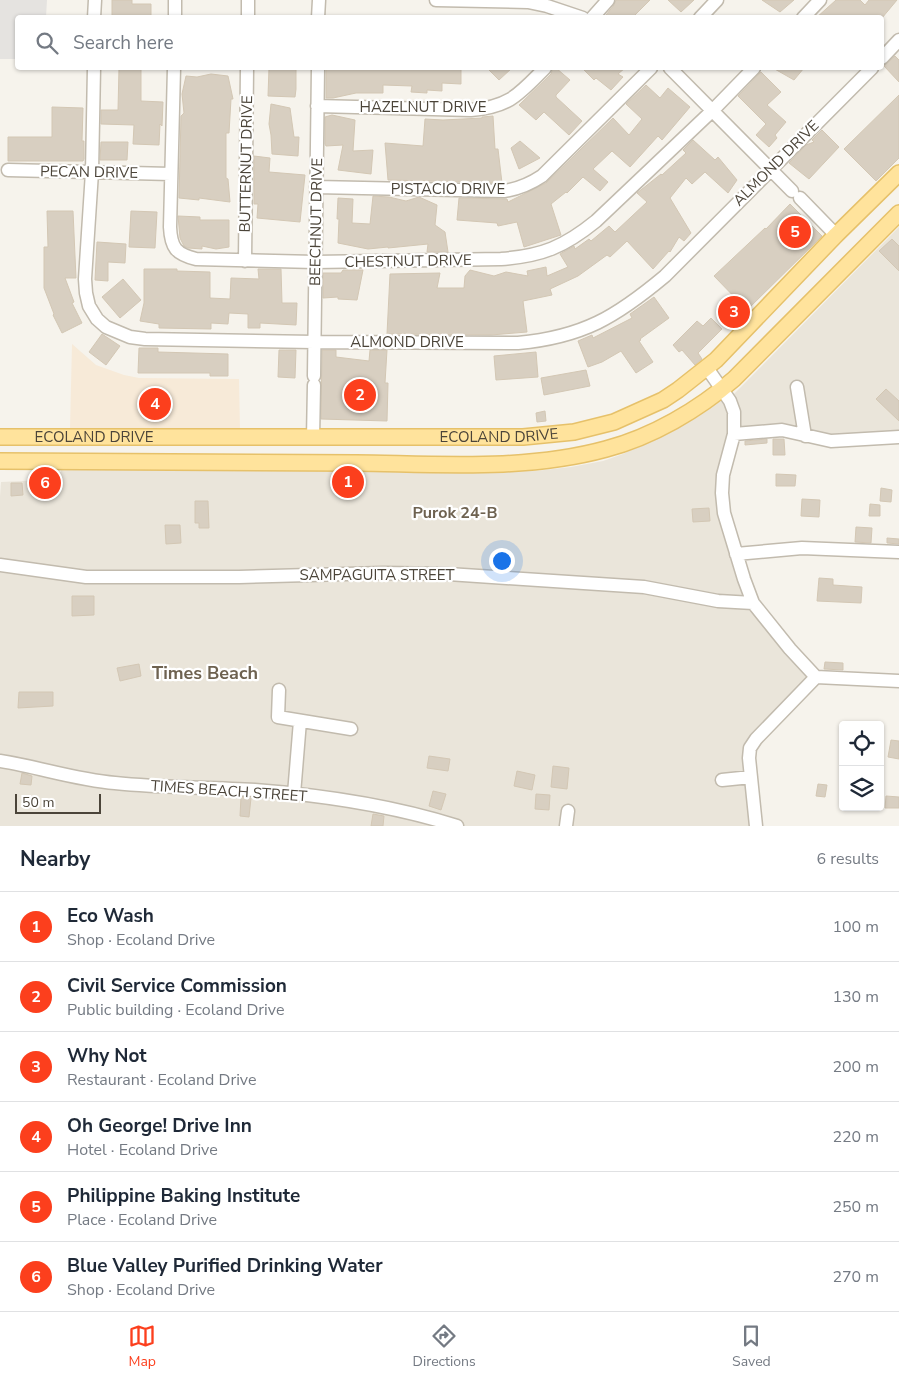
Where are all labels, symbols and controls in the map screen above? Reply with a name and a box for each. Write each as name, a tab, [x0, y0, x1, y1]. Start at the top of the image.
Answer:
search box	[15, 15, 884, 70]
icon: search	[33, 29, 61, 57]
text: Search here	[73, 30, 174, 56]
street label: BUTTERNUT DRIVE	[235, 95, 257, 233]
street label: HAZELNUT DRIVE	[360, 97, 486, 117]
street label: ALMOND DRIVE	[729, 116, 823, 210]
street label: BEECHNUT DRIVE	[305, 158, 327, 286]
street label: PECAN DRIVE	[40, 161, 138, 183]
street label: PISTACIO DRIVE	[391, 179, 505, 199]
pin: 5	[779, 213, 811, 251]
street label: CHESTNUT DRIVE	[344, 250, 472, 272]
pin: 3	[718, 293, 750, 331]
street label: ALMOND DRIVE	[350, 332, 464, 352]
pin: 2	[344, 376, 376, 414]
pin: 4	[139, 385, 171, 423]
street label: ECOLAND DRIVE	[439, 424, 559, 447]
street label: ECOLAND DRIVE	[34, 427, 154, 447]
pin: 1	[332, 463, 364, 501]
pin: 6	[29, 464, 61, 502]
district label: Purok 24-B	[413, 502, 497, 524]
your location	[489, 548, 515, 574]
street label: SAMPAGUITA STREET	[300, 565, 454, 585]
district label: Times Beach	[152, 661, 258, 685]
map controls	[839, 721, 884, 811]
button: locate	[839, 721, 884, 766]
button: layers	[839, 766, 884, 811]
street label: TIMES BEACH STREET	[150, 776, 308, 806]
scale bar	[15, 791, 101, 814]
text: 50 m	[22, 793, 54, 812]
text: Nearby	[20, 845, 90, 873]
text: 6 results	[817, 848, 879, 870]
text: Eco Wash	[67, 903, 154, 929]
text: 1	[31, 916, 41, 938]
text: 100 m	[832, 916, 879, 938]
text: Shop · Ecoland Drive	[67, 929, 215, 951]
text: Civil Service Commission	[67, 973, 287, 999]
text: 2	[31, 986, 41, 1008]
text: 130 m	[832, 986, 879, 1008]
text: Public building · Ecoland Drive	[67, 999, 284, 1021]
text: Why Not	[67, 1043, 147, 1069]
text: 3	[31, 1056, 41, 1078]
text: 200 m	[832, 1056, 879, 1078]
text: Restaurant · Ecoland Drive	[67, 1069, 257, 1091]
text: Oh George! Drive Inn	[67, 1113, 252, 1139]
text: 4	[31, 1126, 41, 1148]
text: 220 m	[832, 1126, 879, 1148]
text: Hotel · Ecoland Drive	[67, 1139, 218, 1161]
text: Philippine Baking Institute	[67, 1183, 300, 1209]
text: 5	[31, 1196, 41, 1218]
text: 250 m	[832, 1196, 879, 1218]
text: Place · Ecoland Drive	[67, 1209, 217, 1231]
text: Blue Valley Purified Drinking Water	[67, 1253, 383, 1279]
text: 6	[31, 1266, 41, 1288]
text: 270 m	[832, 1266, 879, 1288]
text: Shop · Ecoland Drive	[67, 1279, 215, 1301]
tab: Map	[128, 1322, 156, 1371]
tab: Directions	[413, 1322, 476, 1371]
tab: Saved	[732, 1322, 771, 1371]

